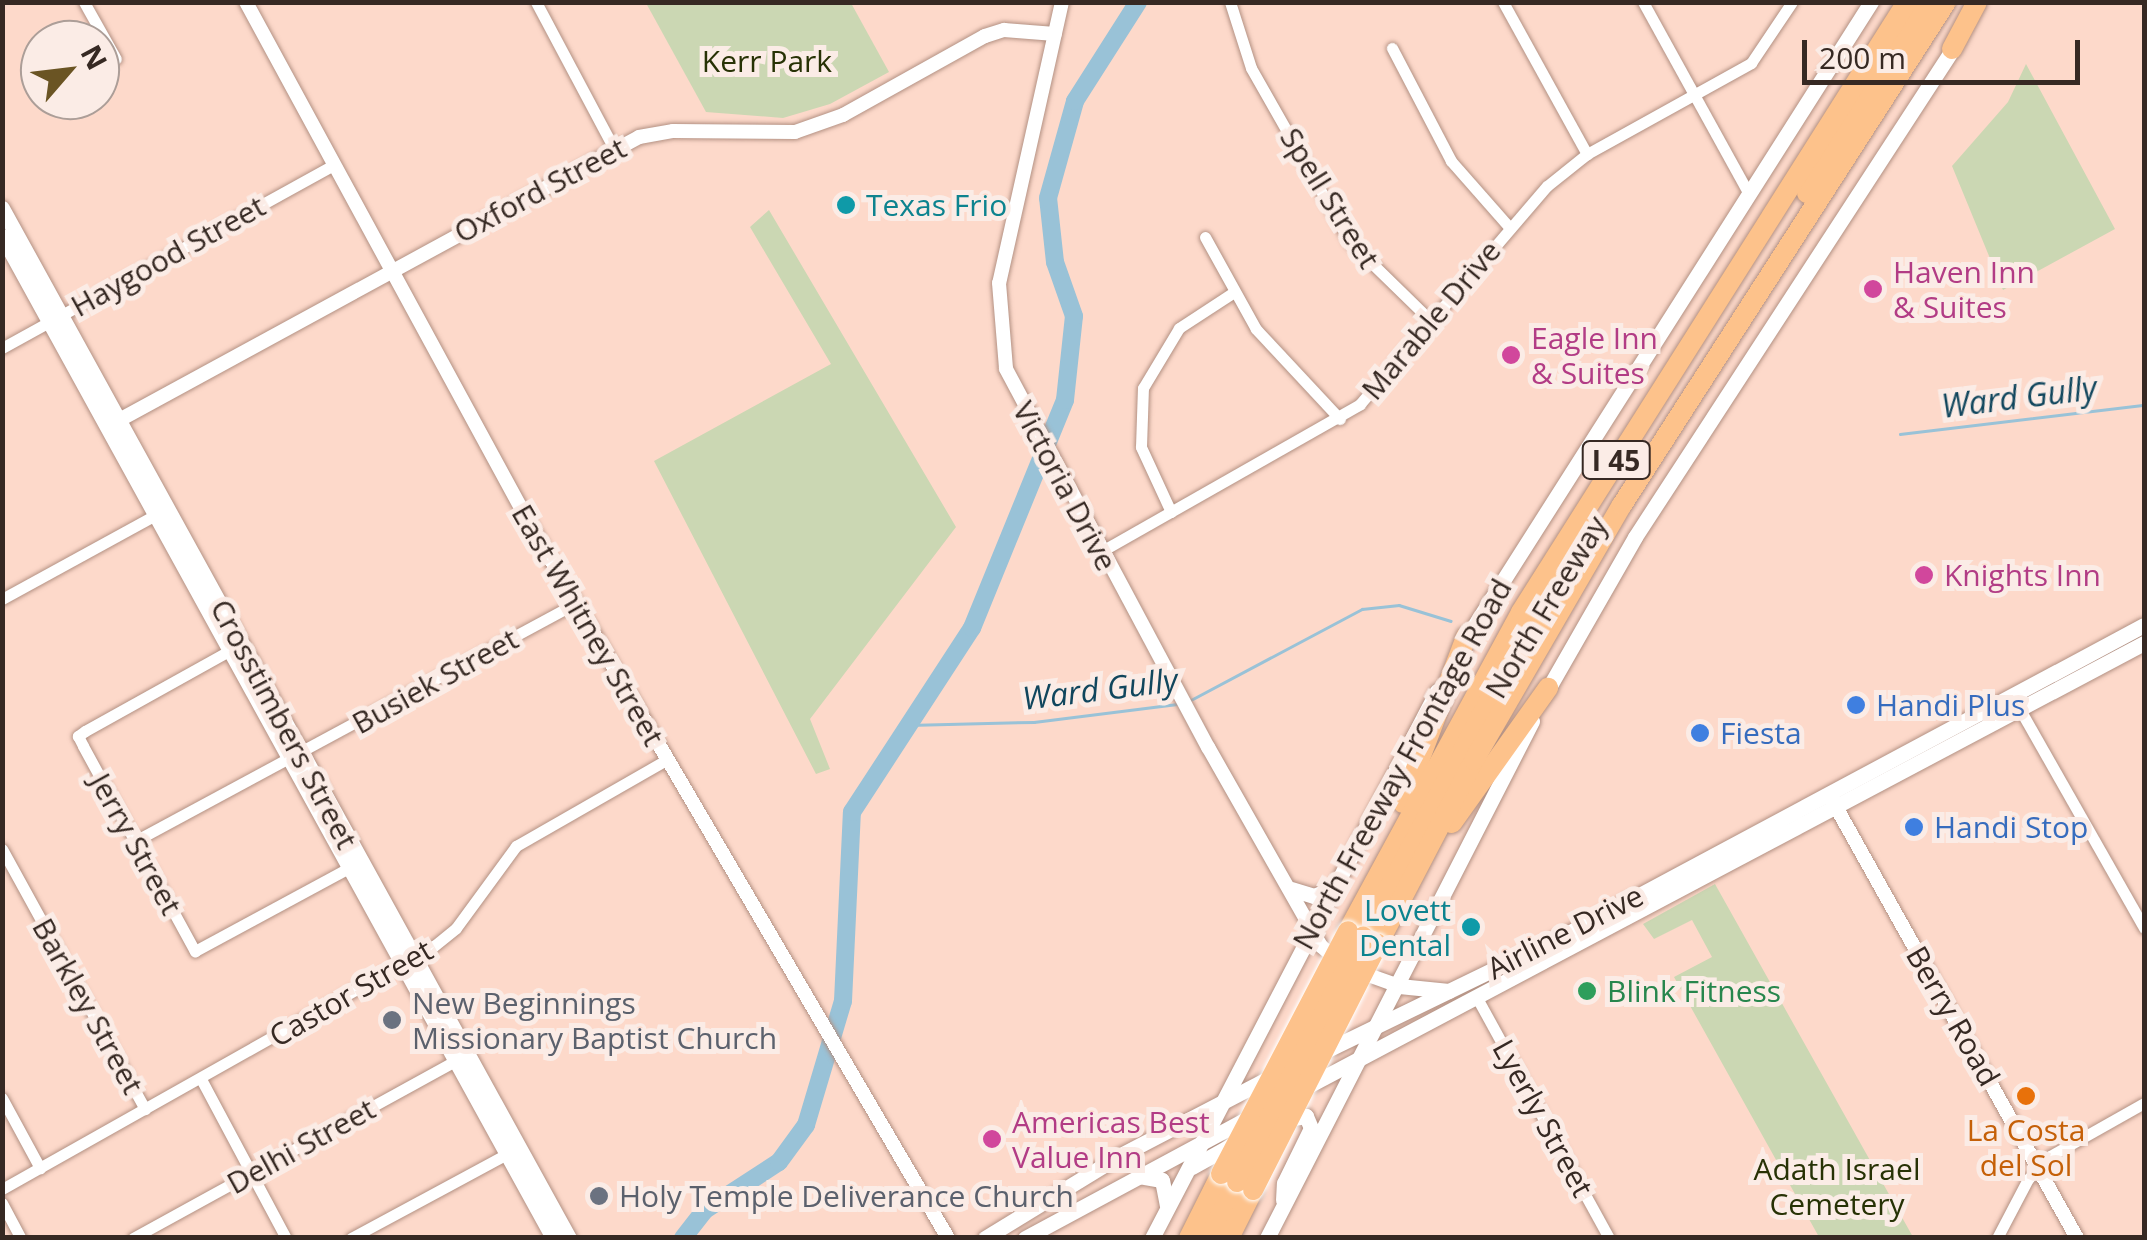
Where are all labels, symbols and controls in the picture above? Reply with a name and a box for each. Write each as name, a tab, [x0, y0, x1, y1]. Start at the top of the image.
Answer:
north arrow	[20, 20, 120, 120]
scale bar	[1807, 20, 2084, 82]
text: 200 m	[1819, 37, 1906, 78]
text: N	[73, 38, 117, 76]
park label: Kerr Park	[702, 43, 832, 79]
street label: Spell Street	[1273, 121, 1387, 275]
street label: Oxford Street	[448, 130, 632, 250]
place label: Texas Frio	[866, 187, 1007, 223]
street label: Haygood Street	[65, 188, 271, 324]
marker: Texas Frio	[835, 194, 857, 216]
street label: Marable Drive	[1354, 233, 1508, 407]
place label: Haven Inn & Suites	[1893, 254, 2035, 324]
marker: Haven Inn & Suites	[1862, 278, 1884, 300]
place label: Eagle Inn & Suites	[1531, 320, 1658, 390]
marker: Eagle Inn & Suites	[1500, 344, 1522, 366]
water label: Ward Gully	[1939, 368, 2099, 426]
street label: Victoria Drive	[1005, 395, 1125, 577]
road number: I 45	[1581, 437, 1651, 483]
street label: East Whitney Street	[504, 498, 672, 752]
street label: North Freeway	[1477, 509, 1615, 705]
place label: Knights Inn	[1944, 557, 2101, 593]
marker: Knights Inn	[1913, 564, 1935, 586]
street label: North Freeway Frontage Road	[1285, 572, 1519, 956]
street label: Crosstimbers Street	[203, 593, 365, 855]
street label: Busiek Street	[346, 621, 524, 741]
water label: Ward Gully	[1020, 660, 1180, 718]
place label: Handi Plus	[1876, 687, 2025, 723]
marker: Handi Plus	[1845, 694, 1867, 716]
place label: Fiesta	[1720, 715, 1802, 751]
marker: Fiesta	[1689, 722, 1711, 744]
street label: Jerry Street	[82, 767, 190, 921]
place label: Handi Stop	[1934, 809, 2088, 845]
marker: Handi Stop	[1903, 816, 1925, 838]
street label: Airline Drive	[1481, 877, 1649, 987]
place label: Lovett Dental	[1359, 892, 1451, 962]
street label: Barkley Street	[25, 912, 151, 1100]
marker: Lovett Dental	[1460, 916, 1482, 938]
street label: Castor Street	[263, 932, 439, 1054]
street label: Berry Road	[1899, 940, 2007, 1092]
place label: Blink Fitness	[1607, 973, 1781, 1009]
marker: Blink Fitness	[1576, 980, 1598, 1002]
place label: New Beginnings Missionary Baptist Church	[412, 985, 777, 1056]
marker: New Beginnings Missionary Baptist Church	[381, 1009, 403, 1031]
street label: Lyerly Street	[1485, 1033, 1601, 1203]
marker: La Costa del Sol	[2015, 1085, 2037, 1107]
street label: Delhi Street	[221, 1091, 381, 1201]
place label: Americas Best Value Inn	[1012, 1104, 1210, 1174]
place label: La Costa del Sol	[1967, 1112, 2085, 1182]
marker: Americas Best Value Inn	[981, 1128, 1003, 1150]
park label: Adath Israel Cemetery	[1754, 1151, 1920, 1222]
place label: Holy Temple Deliverance Church	[619, 1178, 1074, 1214]
marker: Holy Temple Deliverance Church	[588, 1185, 610, 1207]

